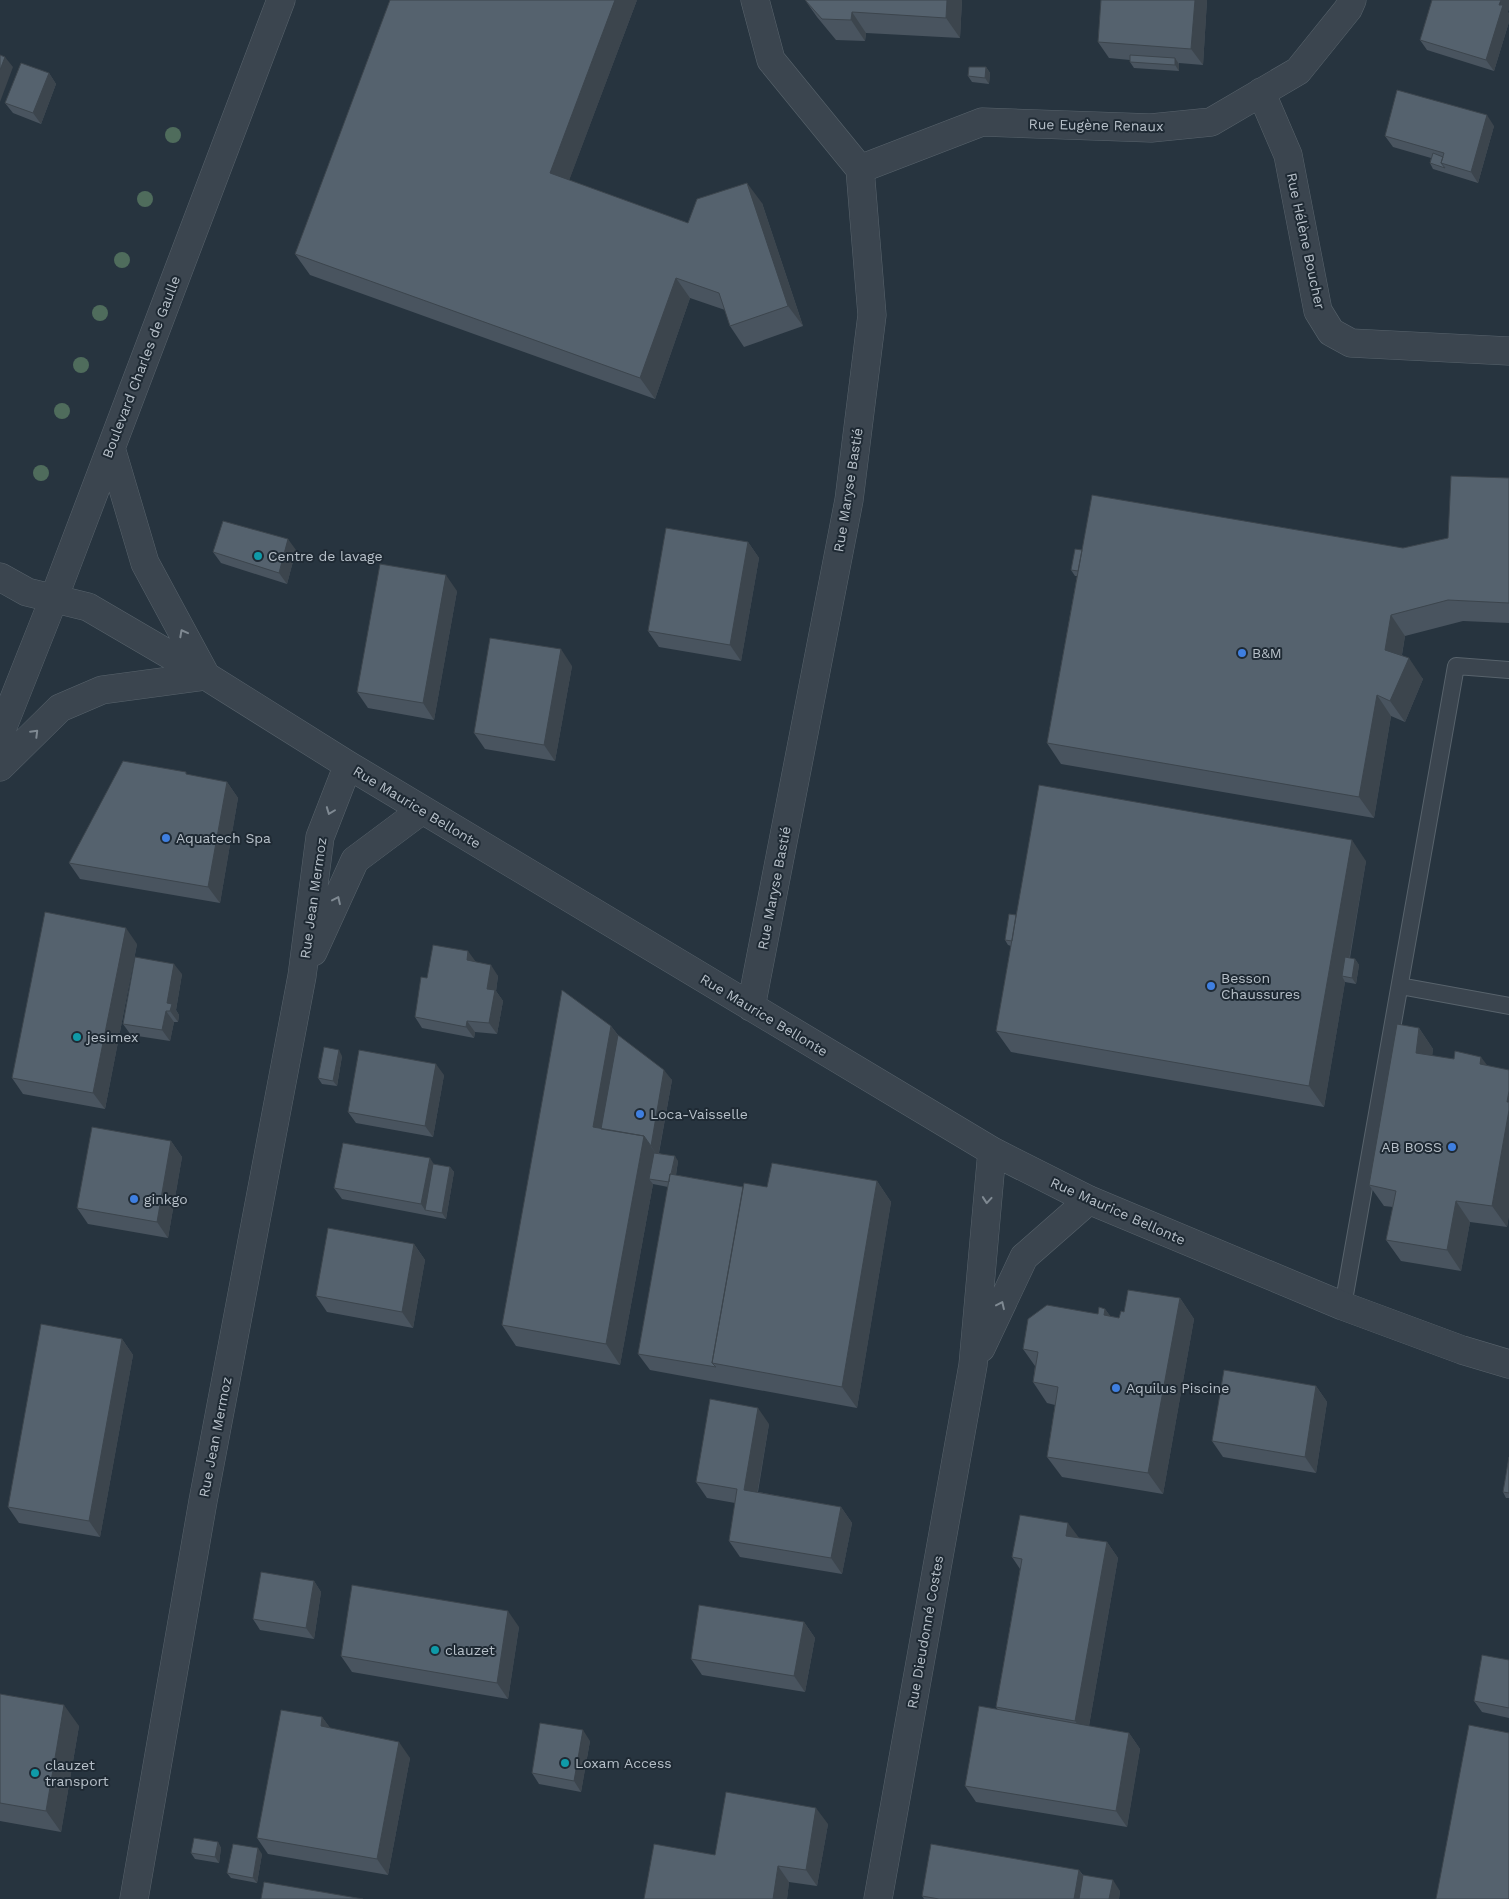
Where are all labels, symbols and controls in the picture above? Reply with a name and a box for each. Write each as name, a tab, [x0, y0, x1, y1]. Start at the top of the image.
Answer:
street label: Rue Eugène Renaux	[1028, 116, 1164, 134]
street label: Rue Hélène Boucher	[1284, 171, 1328, 311]
street label: Boulevard Charles de Gaulle	[99, 274, 183, 460]
street label: Rue Maryse Bastié	[830, 427, 866, 553]
place label: Centre de lavage	[268, 548, 383, 564]
marker: Centre de lavage	[252, 550, 264, 562]
one-way arrow	[179, 630, 189, 639]
place label: B&M	[1252, 645, 1282, 661]
marker: B&M	[1236, 647, 1248, 659]
one-way arrow	[29, 730, 38, 739]
street label: Rue Maurice Bellonte	[350, 763, 484, 851]
one-way arrow	[326, 806, 336, 814]
street label: Rue Maryse Bastié	[754, 825, 794, 951]
place label: Aquatech Spa	[176, 830, 271, 846]
marker: Aquatech Spa	[160, 832, 172, 844]
street label: Rue Jean Mermoz	[297, 836, 329, 960]
one-way arrow	[331, 896, 341, 905]
place label: Besson Chaussures	[1221, 970, 1300, 1002]
street label: Rue Maurice Bellonte	[697, 971, 831, 1059]
marker: Besson Chaussures	[1205, 980, 1217, 992]
place label: jesimex	[85, 1029, 139, 1045]
marker: jesimex	[71, 1031, 83, 1043]
place label: Loca-Vaisselle	[650, 1106, 748, 1122]
marker: Loca-Vaisselle	[634, 1108, 646, 1120]
place label: AB BOSS	[1381, 1139, 1442, 1155]
marker: AB BOSS	[1446, 1141, 1458, 1153]
street label: Rue Maurice Bellonte	[1048, 1174, 1188, 1248]
place label: ginkgo	[144, 1191, 188, 1207]
marker: ginkgo	[128, 1193, 140, 1205]
one-way arrow	[982, 1196, 993, 1204]
one-way arrow	[995, 1301, 1005, 1310]
street label: Rue Jean Mermoz	[195, 1375, 235, 1499]
place label: Aquilus Piscine	[1126, 1380, 1229, 1396]
marker: Aquilus Piscine	[1110, 1382, 1122, 1394]
street label: Rue Dieudonné Costes	[904, 1554, 946, 1710]
place label: clauzet	[445, 1642, 495, 1658]
marker: clauzet	[429, 1644, 441, 1656]
place label: Loxam Access	[575, 1755, 672, 1771]
place label: clauzet transport	[45, 1757, 109, 1789]
marker: Loxam Access	[559, 1757, 571, 1769]
marker: clauzet transport	[29, 1767, 41, 1779]

